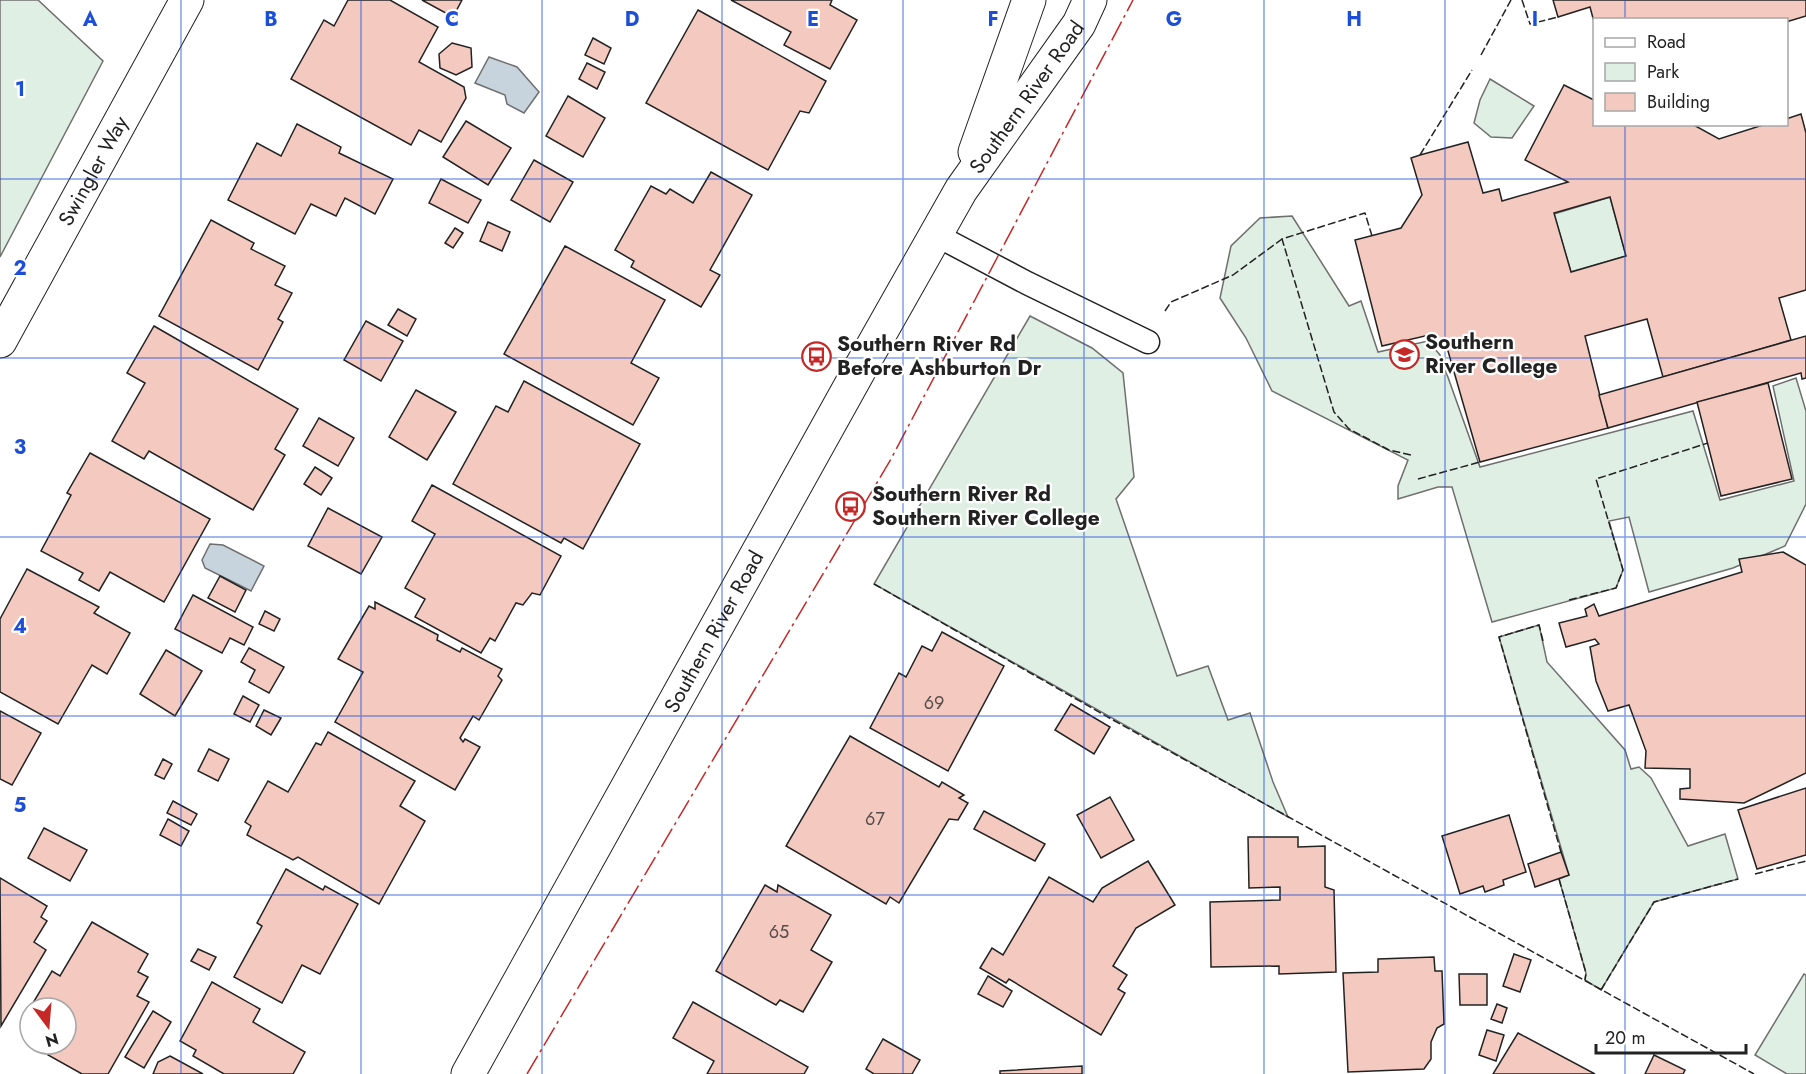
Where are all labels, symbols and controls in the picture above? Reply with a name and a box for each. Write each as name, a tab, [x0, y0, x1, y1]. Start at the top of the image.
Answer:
text: A	[82, 5, 98, 34]
text: B	[264, 5, 278, 34]
text: C	[445, 5, 459, 34]
text: D	[625, 5, 639, 34]
text: E	[807, 5, 819, 34]
text: F	[987, 5, 999, 34]
text: G	[1166, 5, 1182, 34]
text: H	[1346, 5, 1362, 34]
text: I	[1532, 5, 1538, 34]
street label: Southern River Road	[962, 15, 1092, 180]
legend	[1593, 18, 1788, 126]
text: Road	[1647, 29, 1686, 55]
text: Park	[1647, 59, 1679, 85]
text: 1	[15, 75, 25, 104]
text: Building	[1647, 89, 1710, 115]
street label: Swingler Way	[51, 110, 136, 231]
text: 2	[13, 254, 27, 283]
place label: Southern River College	[1425, 327, 1557, 381]
place label: Southern River Rd Before Ashburton Dr	[837, 329, 1042, 383]
school or university icon: Southern River College	[1388, 338, 1420, 370]
bus stop icon: Southern River Rd Before Ashburton Dr	[800, 340, 832, 372]
text: 3	[14, 433, 26, 462]
place label: Southern River Rd Southern River College	[872, 479, 1100, 533]
bus stop icon: Southern River Rd Southern River College	[835, 490, 867, 522]
street label: Southern River Road	[657, 545, 771, 718]
text: 4	[13, 612, 27, 641]
house number: 69	[924, 690, 944, 716]
text: 5	[14, 791, 27, 820]
house number: 67	[865, 806, 885, 832]
house number: 65	[769, 919, 789, 945]
north arrow	[18, 996, 78, 1056]
scale bar	[1596, 1017, 1746, 1055]
text: 20 m	[1605, 1025, 1645, 1051]
text: N	[43, 1027, 61, 1053]

